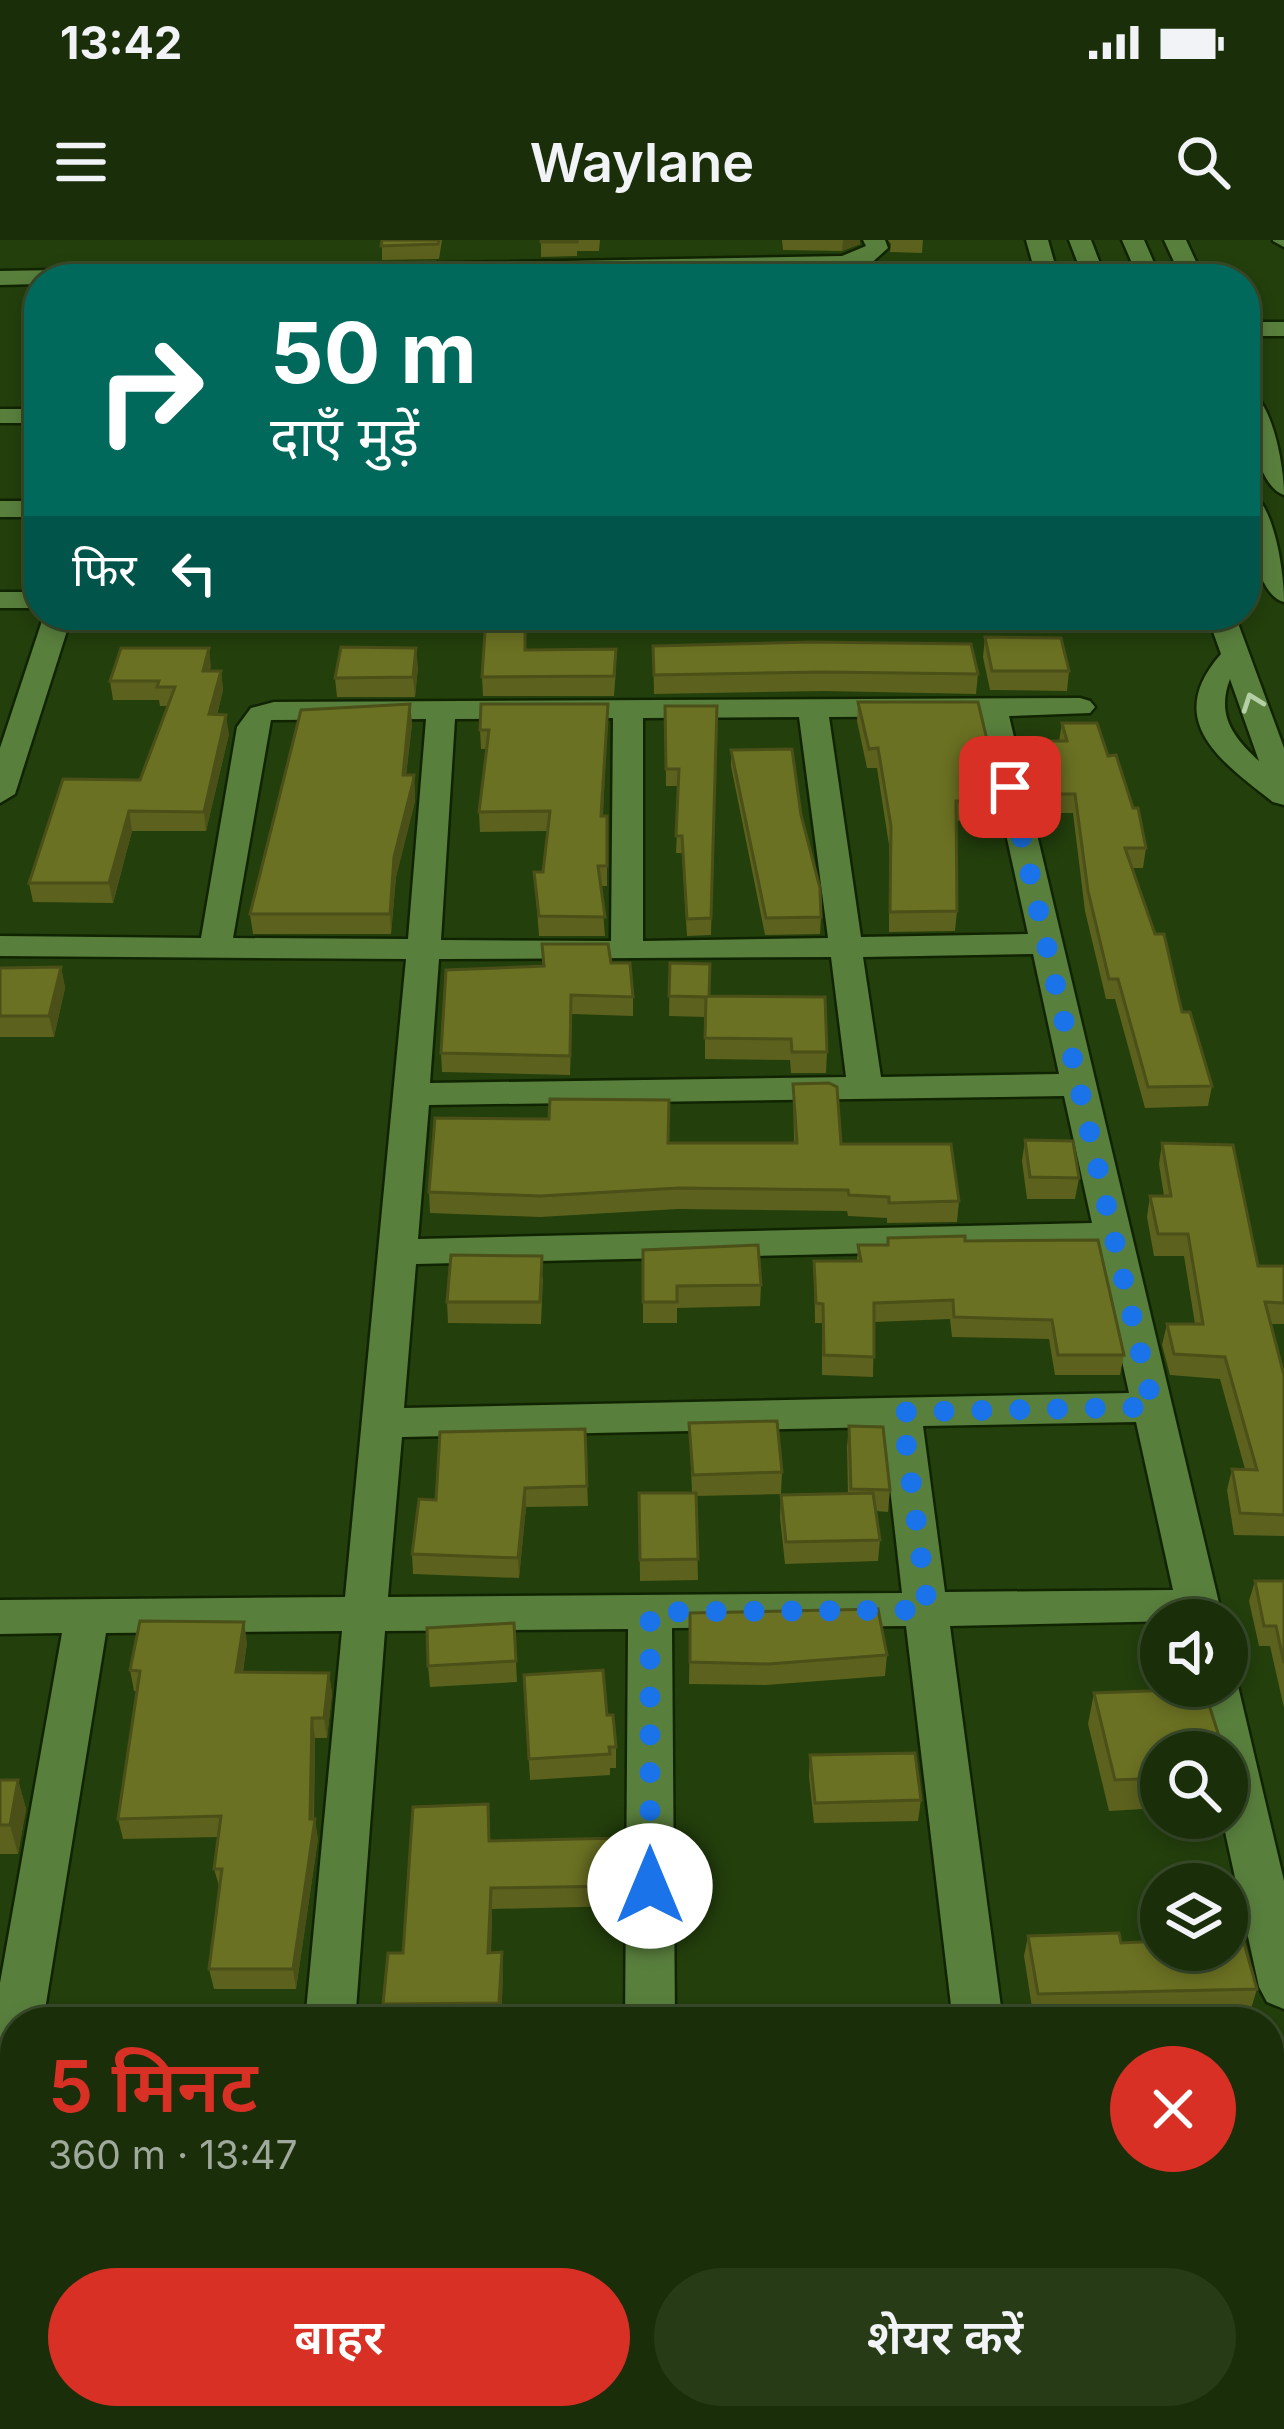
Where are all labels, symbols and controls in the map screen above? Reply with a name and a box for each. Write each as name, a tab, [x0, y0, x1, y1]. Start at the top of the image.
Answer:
text: 13:42	[60, 15, 182, 70]
icon: menu	[48, 129, 114, 195]
icon: search	[1170, 129, 1236, 195]
text: Waylane	[530, 130, 754, 195]
text: 50 m	[270, 302, 477, 403]
icon: right	[72, 312, 228, 468]
text: दाएँ मुड़ें	[270, 404, 419, 469]
icon: left	[161, 540, 227, 606]
text: फिर	[72, 542, 137, 597]
one-way arrow	[1242, 693, 1267, 714]
pin	[959, 736, 1061, 838]
icon: arrive	[977, 754, 1043, 820]
map controls	[1140, 1599, 1248, 1971]
button: sound	[1140, 1599, 1248, 1707]
button: search	[1140, 1731, 1248, 1839]
position arrow	[587, 1823, 713, 1949]
button: layers	[1140, 1863, 1248, 1971]
text: 5 मिनट	[48, 2042, 258, 2129]
button: close	[1110, 2046, 1236, 2172]
text: 360 m · 13:47	[48, 2131, 298, 2178]
button: बाहर	[48, 2268, 630, 2406]
button: शेयर करें	[654, 2268, 1236, 2406]

